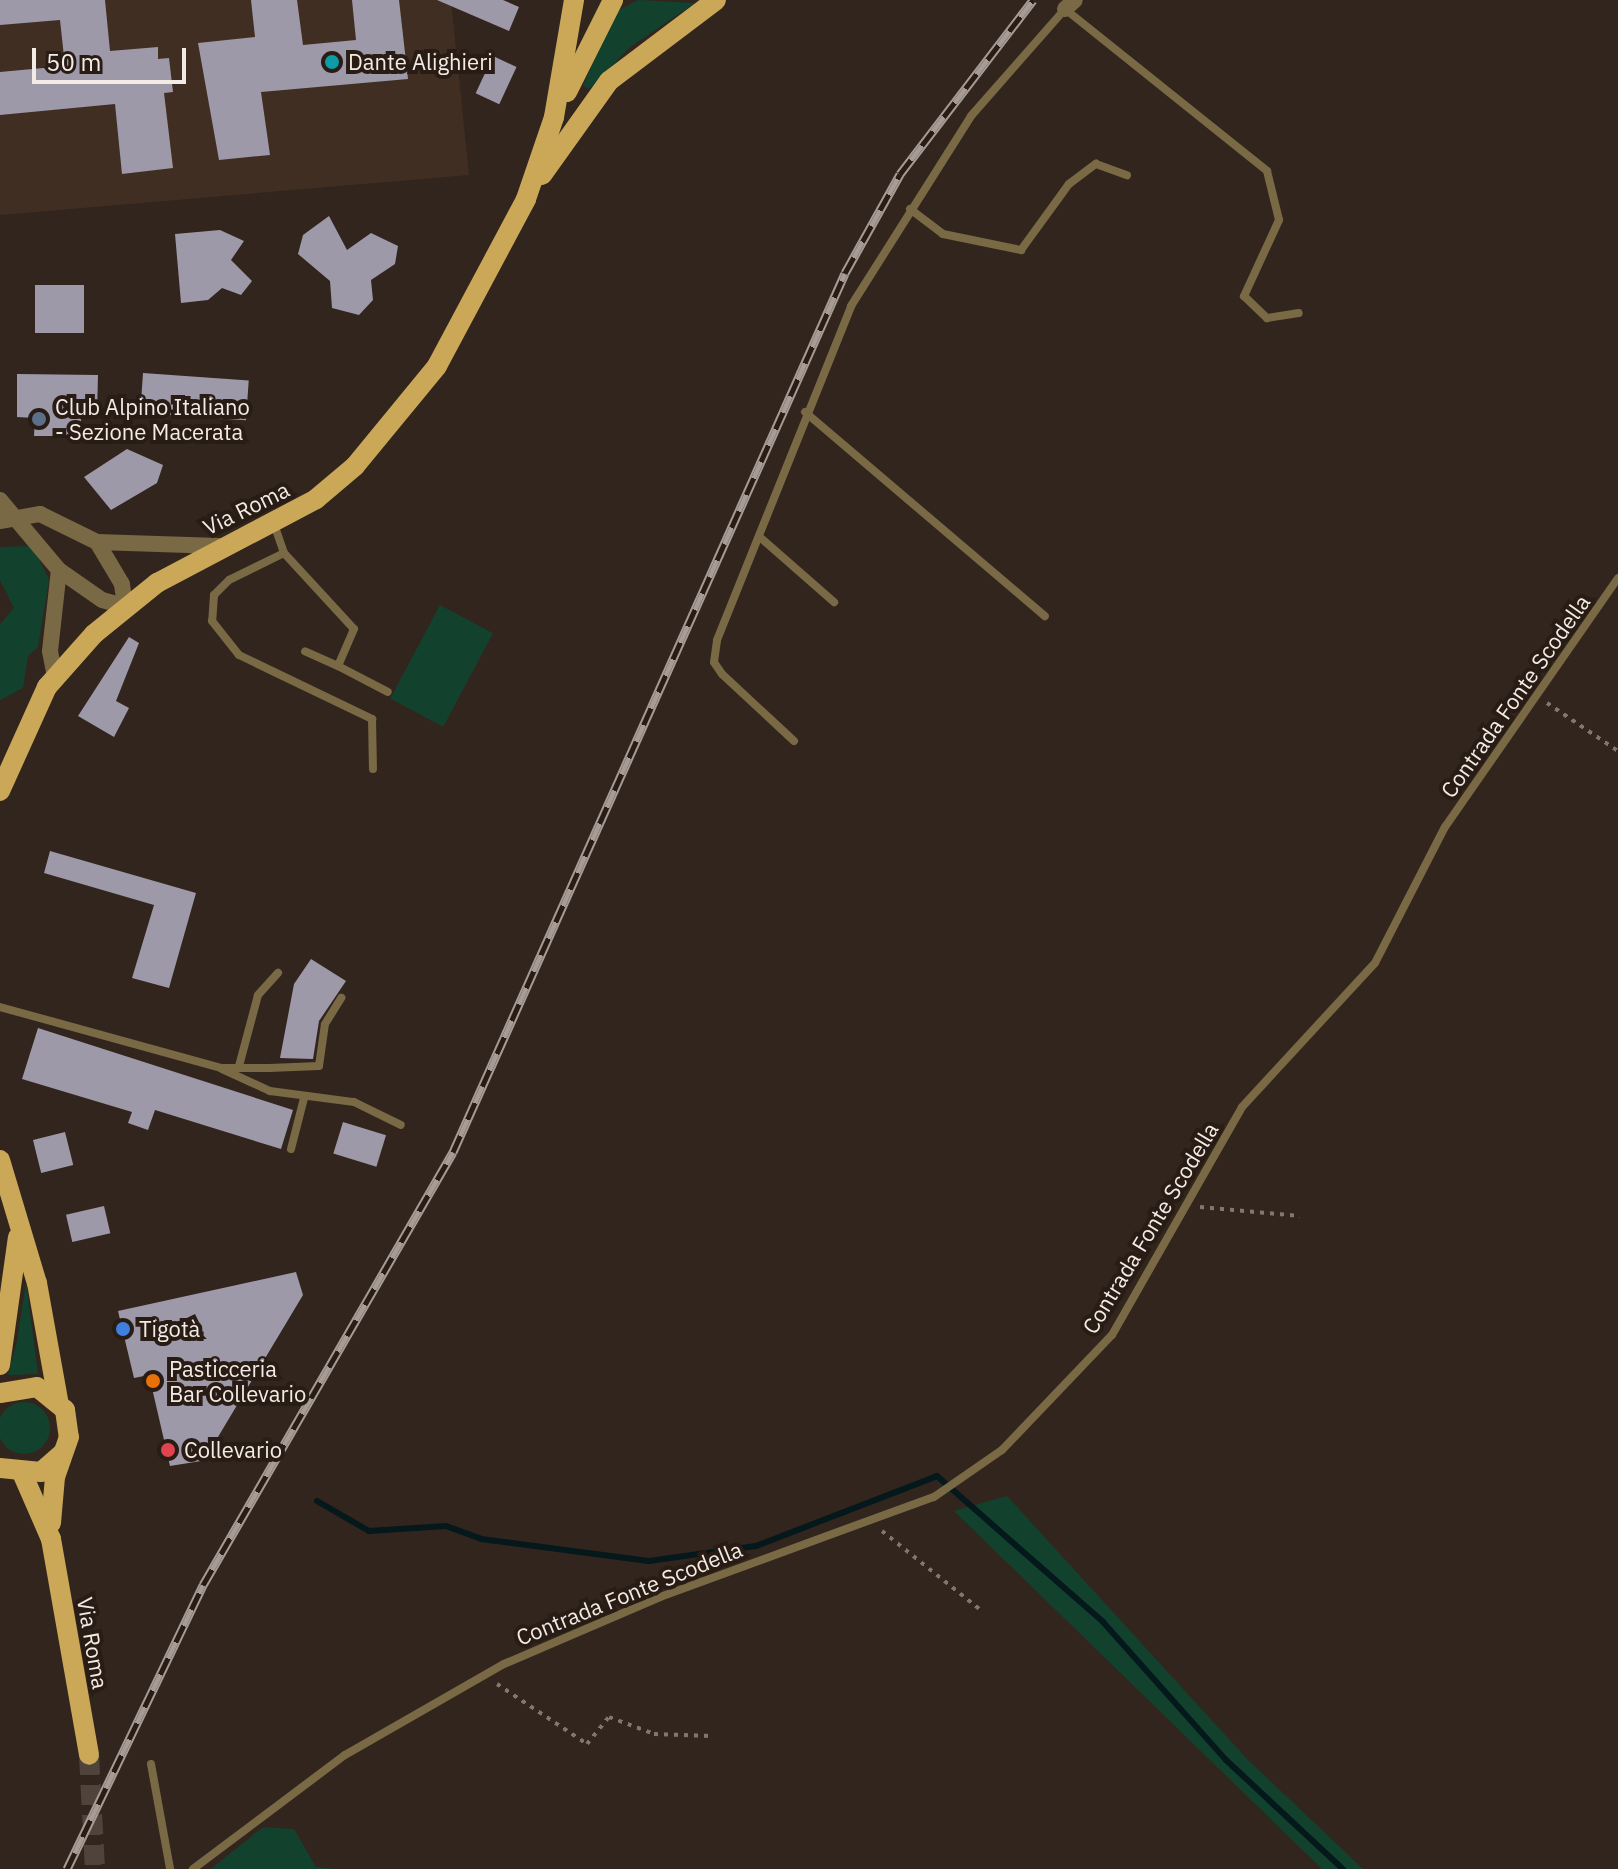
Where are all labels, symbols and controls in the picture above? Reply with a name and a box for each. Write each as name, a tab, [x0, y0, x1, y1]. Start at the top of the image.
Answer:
scale bar	[36, 32, 190, 82]
text: 50 m	[46, 46, 101, 78]
place label: Dante Alighieri	[348, 49, 493, 75]
marker: Dante Alighieri	[323, 53, 341, 71]
place label: Club Alpino Italiano - Sezione Macerata	[55, 393, 250, 444]
marker: Club Alpino Italiano - Sezione Macerata	[30, 410, 48, 428]
street label: Via Roma	[198, 476, 294, 540]
street label: Contrada Fonte Scodella	[1435, 589, 1595, 803]
street label: Contrada Fonte Scodella	[1076, 1118, 1224, 1338]
place label: Tigotà	[139, 1316, 200, 1342]
marker: Tigotà	[114, 1320, 132, 1338]
place label: Pasticceria Bar Collevario	[169, 1355, 306, 1406]
marker: Pasticceria Bar Collevario	[144, 1372, 162, 1390]
place label: Collevario	[184, 1437, 282, 1463]
marker: Collevario	[159, 1441, 177, 1459]
street label: Contrada Fonte Scodella	[512, 1536, 746, 1650]
street label: Via Roma	[72, 1595, 114, 1691]

